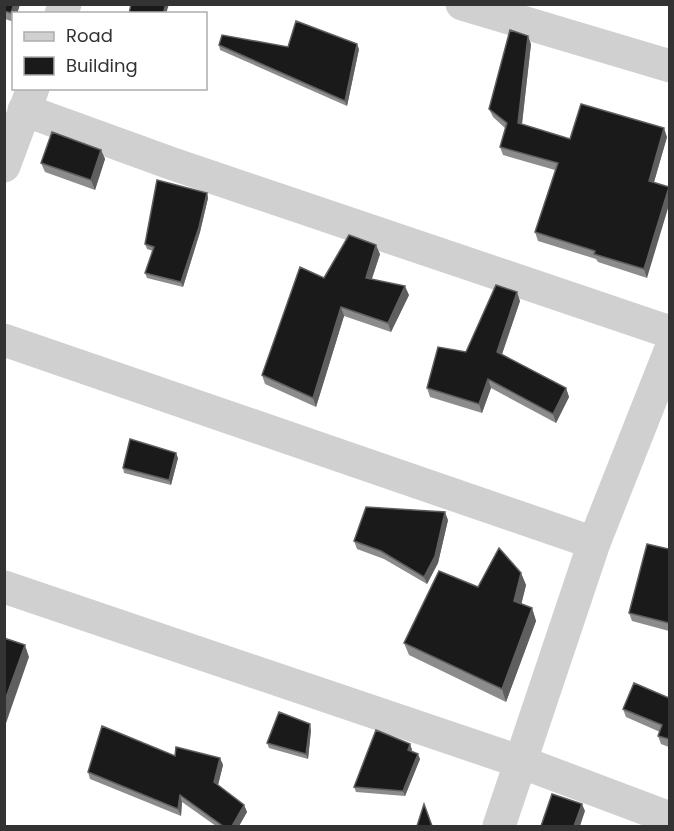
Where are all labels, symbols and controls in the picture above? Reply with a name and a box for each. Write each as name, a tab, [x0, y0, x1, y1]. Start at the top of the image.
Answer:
legend	[12, 12, 207, 90]
text: Road	[66, 23, 113, 48]
text: Building	[66, 53, 138, 78]

